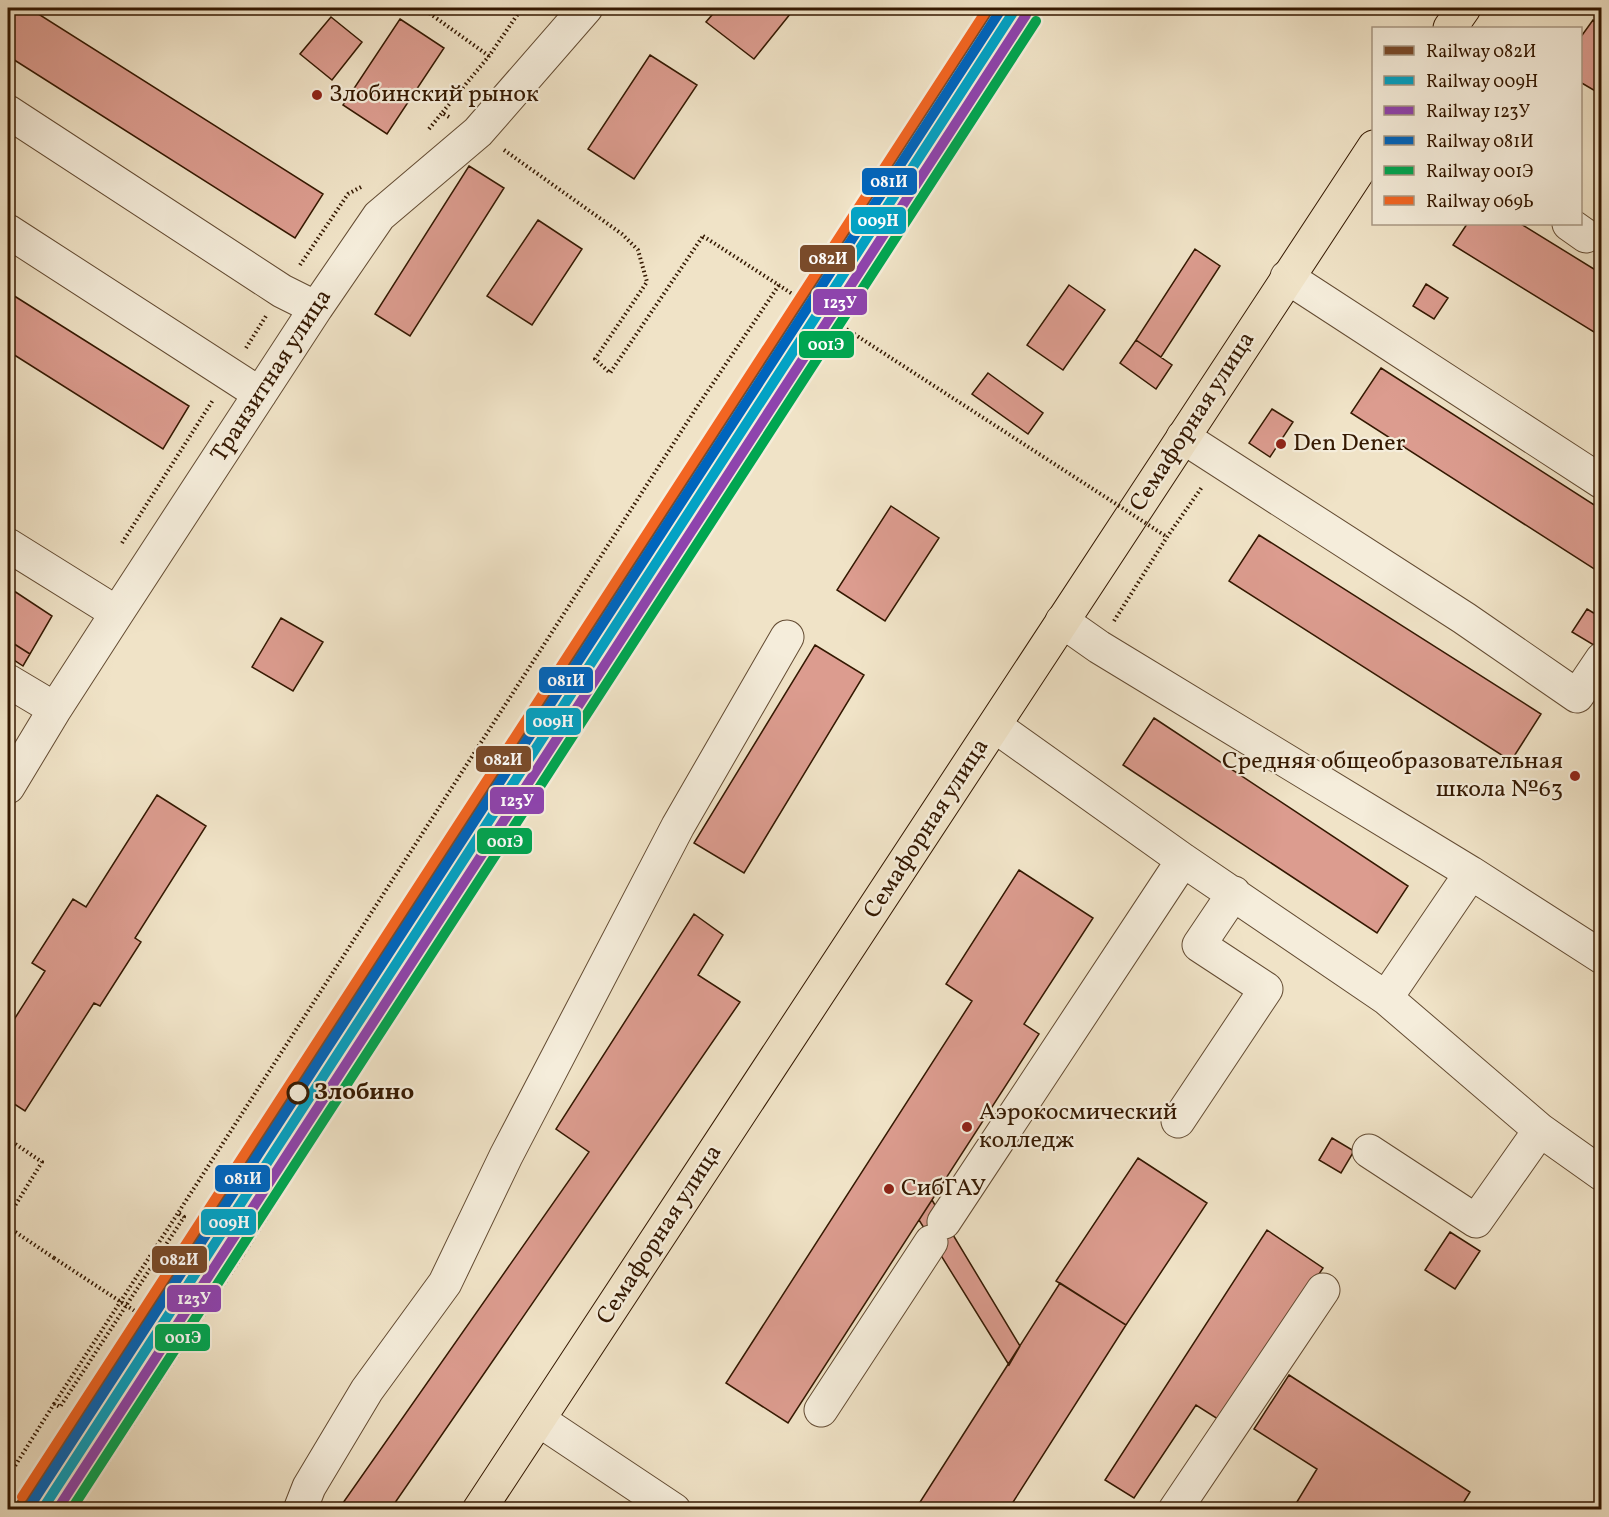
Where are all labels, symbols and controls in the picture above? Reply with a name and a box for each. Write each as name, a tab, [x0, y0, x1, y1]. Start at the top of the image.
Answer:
legend	[1372, 27, 1582, 225]
text: Railway 082И	[1426, 40, 1536, 65]
text: Railway 009Н	[1426, 70, 1538, 95]
place label: Злобинский рынок	[329, 78, 539, 112]
marker: Злобинский рынок	[310, 88, 324, 102]
text: Railway 123У	[1426, 100, 1531, 125]
text: Railway 081И	[1426, 130, 1534, 155]
text: Railway 001Э	[1426, 160, 1533, 185]
line badge: 081И	[861, 167, 918, 196]
text: 081И	[870, 172, 908, 194]
text: Railway 069Ь	[1426, 190, 1534, 215]
line badge: 009Н	[850, 206, 907, 235]
text: 009Н	[857, 211, 899, 233]
line badge: 082И	[799, 244, 856, 273]
text: 082И	[808, 249, 848, 271]
street label: Транзитная улица	[203, 283, 341, 469]
line badge: 123У	[812, 288, 868, 316]
text: 123У	[823, 293, 857, 315]
street label: Семафорная улица	[1122, 325, 1264, 519]
line badge: 001Э	[798, 330, 855, 359]
text: 001Э	[808, 335, 844, 357]
place label: Den Dener	[1293, 427, 1406, 461]
marker: Den Dener	[1274, 437, 1288, 451]
line badge: 081И	[538, 666, 594, 694]
text: 081И	[547, 671, 585, 693]
line badge: 009Н	[525, 707, 582, 736]
text: 009Н	[532, 712, 574, 734]
street label: Семафорная улица	[856, 732, 998, 926]
line badge: 082И	[475, 745, 532, 773]
place label: Средняя общеобразовательная школа №63	[1222, 745, 1563, 807]
text: 082И	[483, 750, 523, 772]
marker: Средняя общеобразовательная школа №63	[1568, 769, 1582, 783]
line badge: 123У	[489, 786, 545, 815]
text: 123У	[500, 791, 534, 813]
line badge: 001Э	[476, 827, 533, 855]
text: 001Э	[487, 832, 523, 854]
place label: Злобино	[314, 1076, 414, 1110]
marker: Злобино	[287, 1082, 309, 1104]
place label: Аэрокосмический колледж	[979, 1096, 1177, 1158]
marker: Аэрокосмический колледж	[960, 1120, 974, 1134]
street label: Семафорная улица	[589, 1138, 731, 1332]
line badge: 081И	[214, 1164, 271, 1193]
text: 081И	[224, 1169, 262, 1191]
place label: СибГАУ	[901, 1172, 987, 1206]
marker: СибГАУ	[882, 1182, 896, 1196]
line badge: 009Н	[200, 1208, 257, 1236]
text: 009Н	[208, 1213, 250, 1235]
line badge: 082И	[151, 1245, 208, 1274]
text: 082И	[159, 1250, 199, 1272]
line badge: 123У	[166, 1284, 222, 1313]
text: 123У	[177, 1289, 211, 1311]
line badge: 001Э	[154, 1323, 211, 1352]
text: 001Э	[165, 1328, 201, 1350]

